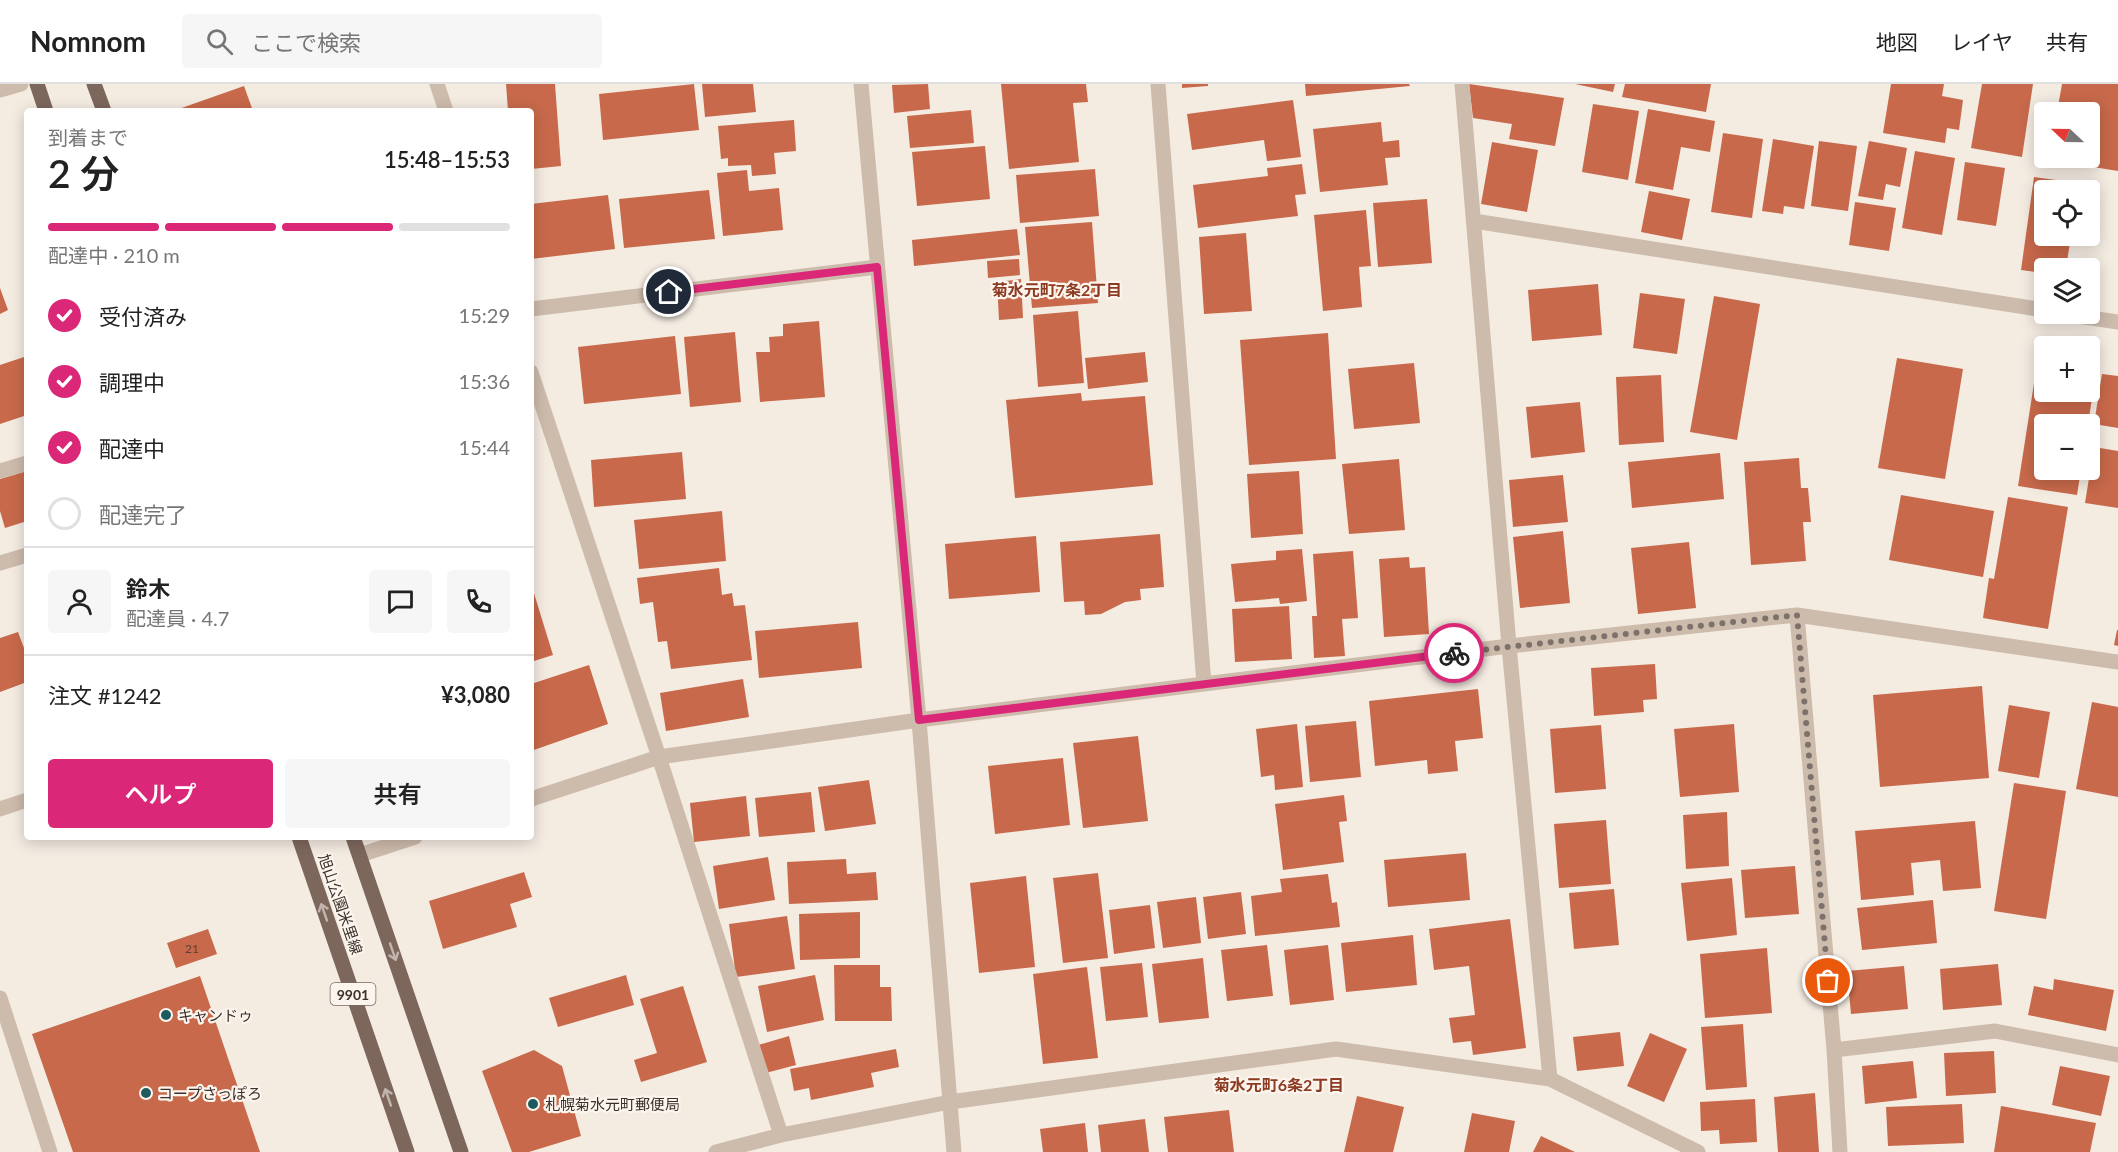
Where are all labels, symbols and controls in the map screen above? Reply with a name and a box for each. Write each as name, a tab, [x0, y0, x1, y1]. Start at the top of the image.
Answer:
search box	[182, 14, 602, 68]
text: Nomnom	[30, 24, 146, 58]
icon: search	[203, 25, 236, 58]
text: ここで検索	[251, 29, 361, 56]
text: 地図	[1876, 29, 1918, 54]
text: レイヤ	[1951, 29, 2013, 54]
text: 共有	[2046, 29, 2088, 54]
north arrow	[2034, 102, 2100, 168]
map controls	[2034, 102, 2100, 480]
text: 到着まで	[48, 125, 128, 149]
text: 15:48–15:53	[384, 146, 510, 173]
text: 2 分	[48, 150, 119, 196]
button: locate	[2034, 180, 2100, 246]
text: 配達中 · 210 m	[48, 243, 180, 267]
button: layers	[2034, 258, 2100, 324]
pin	[643, 266, 694, 317]
icon: home	[652, 275, 685, 308]
district label: 菊水元町7条2丁目	[992, 280, 1122, 299]
icon: check	[48, 299, 81, 332]
text: 受付済み	[99, 303, 187, 330]
text: 15:29	[459, 303, 510, 327]
button: +	[2034, 336, 2100, 402]
icon: check	[48, 365, 81, 398]
text: 調理中	[99, 369, 165, 396]
text: 15:36	[459, 369, 510, 393]
button: −	[2034, 414, 2100, 480]
icon: check	[48, 431, 81, 464]
text: 配達中	[99, 435, 165, 462]
text: 15:44	[459, 435, 510, 459]
text: 配達完了	[99, 501, 187, 528]
button: person	[48, 570, 111, 633]
button: chat	[369, 570, 432, 633]
button: phone	[447, 570, 510, 633]
text: 鈴木	[126, 575, 170, 602]
text: 配達員 · 4.7	[126, 606, 229, 630]
courier	[1424, 623, 1484, 683]
icon: bike	[1438, 637, 1471, 670]
text: ¥3,080	[441, 681, 510, 708]
text: 注文 #1242	[48, 682, 161, 709]
button: ヘルプ	[48, 759, 273, 828]
button: 共有	[285, 759, 510, 828]
street label: 旭山公園米里線	[315, 851, 367, 957]
one-way arrow	[318, 903, 329, 922]
house number: 21	[185, 941, 199, 956]
one-way arrow	[388, 942, 399, 961]
pin	[1802, 955, 1853, 1006]
icon: bag	[1811, 964, 1844, 997]
road number: 9901	[330, 983, 376, 1005]
place label: キャンドゥ	[178, 1006, 253, 1024]
marker: キャンドゥ	[159, 1008, 173, 1022]
district label: 菊水元町6条2丁目	[1214, 1075, 1344, 1094]
place label: コープさっぽろ	[158, 1084, 262, 1102]
marker: コープさっぽろ	[139, 1086, 153, 1100]
one-way arrow	[382, 1088, 393, 1107]
place label: 札幌菊水元町郵便局	[545, 1095, 680, 1113]
marker: 札幌菊水元町郵便局	[526, 1097, 540, 1111]

